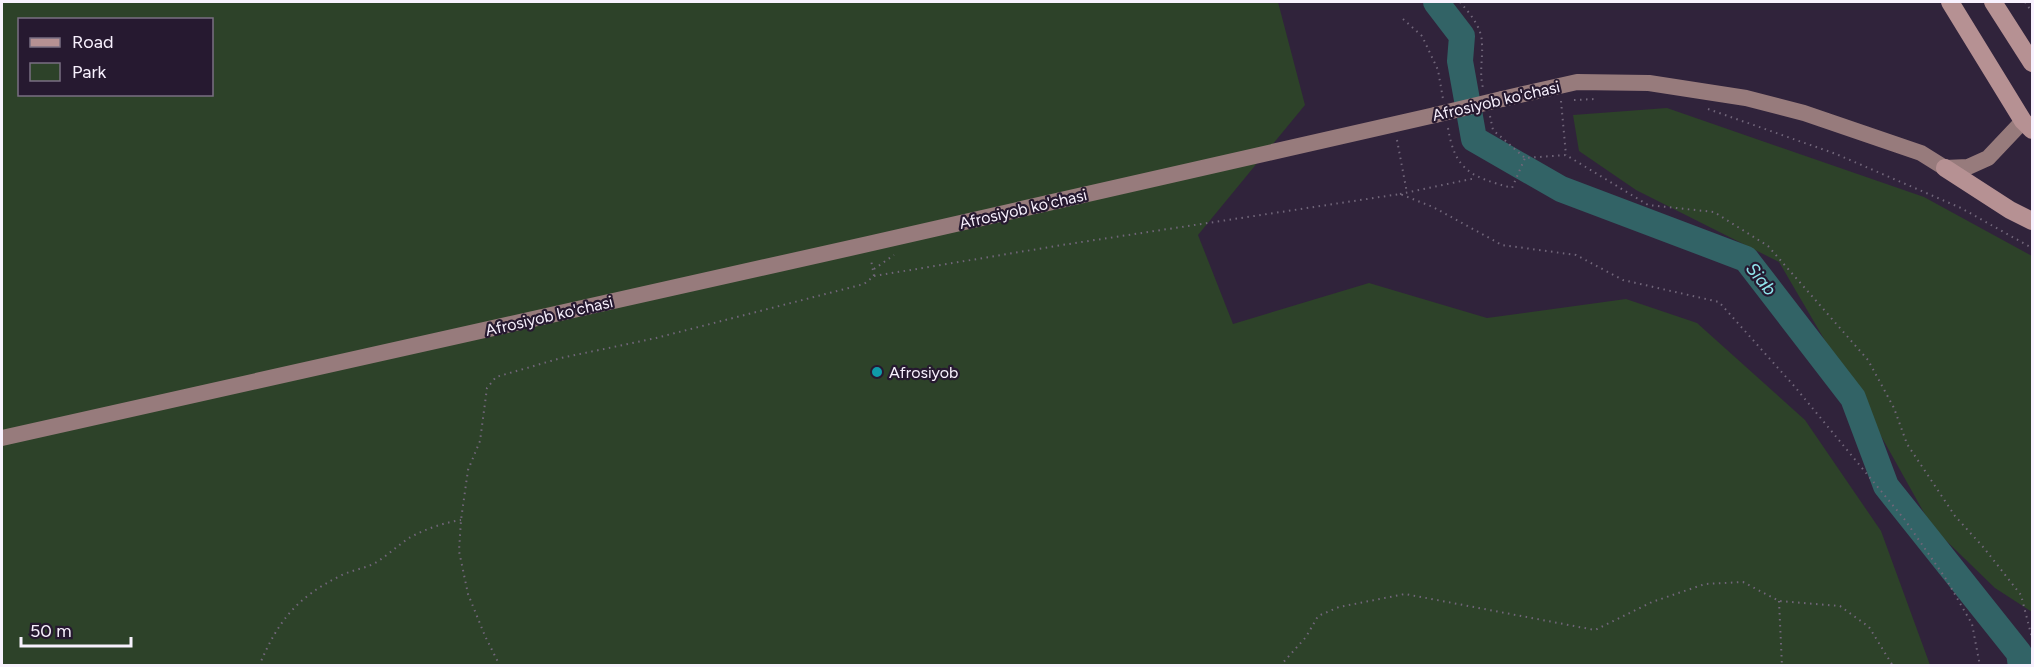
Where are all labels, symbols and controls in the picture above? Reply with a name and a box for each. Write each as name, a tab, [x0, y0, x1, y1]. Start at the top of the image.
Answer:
legend	[18, 18, 213, 96]
text: Road	[72, 31, 113, 53]
text: Park	[72, 61, 107, 83]
street label: Afrosiyob ko'chasi	[1430, 77, 1562, 125]
street label: Afrosiyob ko'chasi	[957, 185, 1089, 233]
water label: Siab	[1741, 258, 1781, 300]
street label: Afrosiyob ko'chasi	[483, 292, 615, 340]
place label: Afrosiyob	[889, 363, 958, 382]
marker: Afrosiyob	[870, 365, 884, 379]
scale bar	[21, 610, 130, 648]
text: 50 m	[30, 620, 72, 642]

